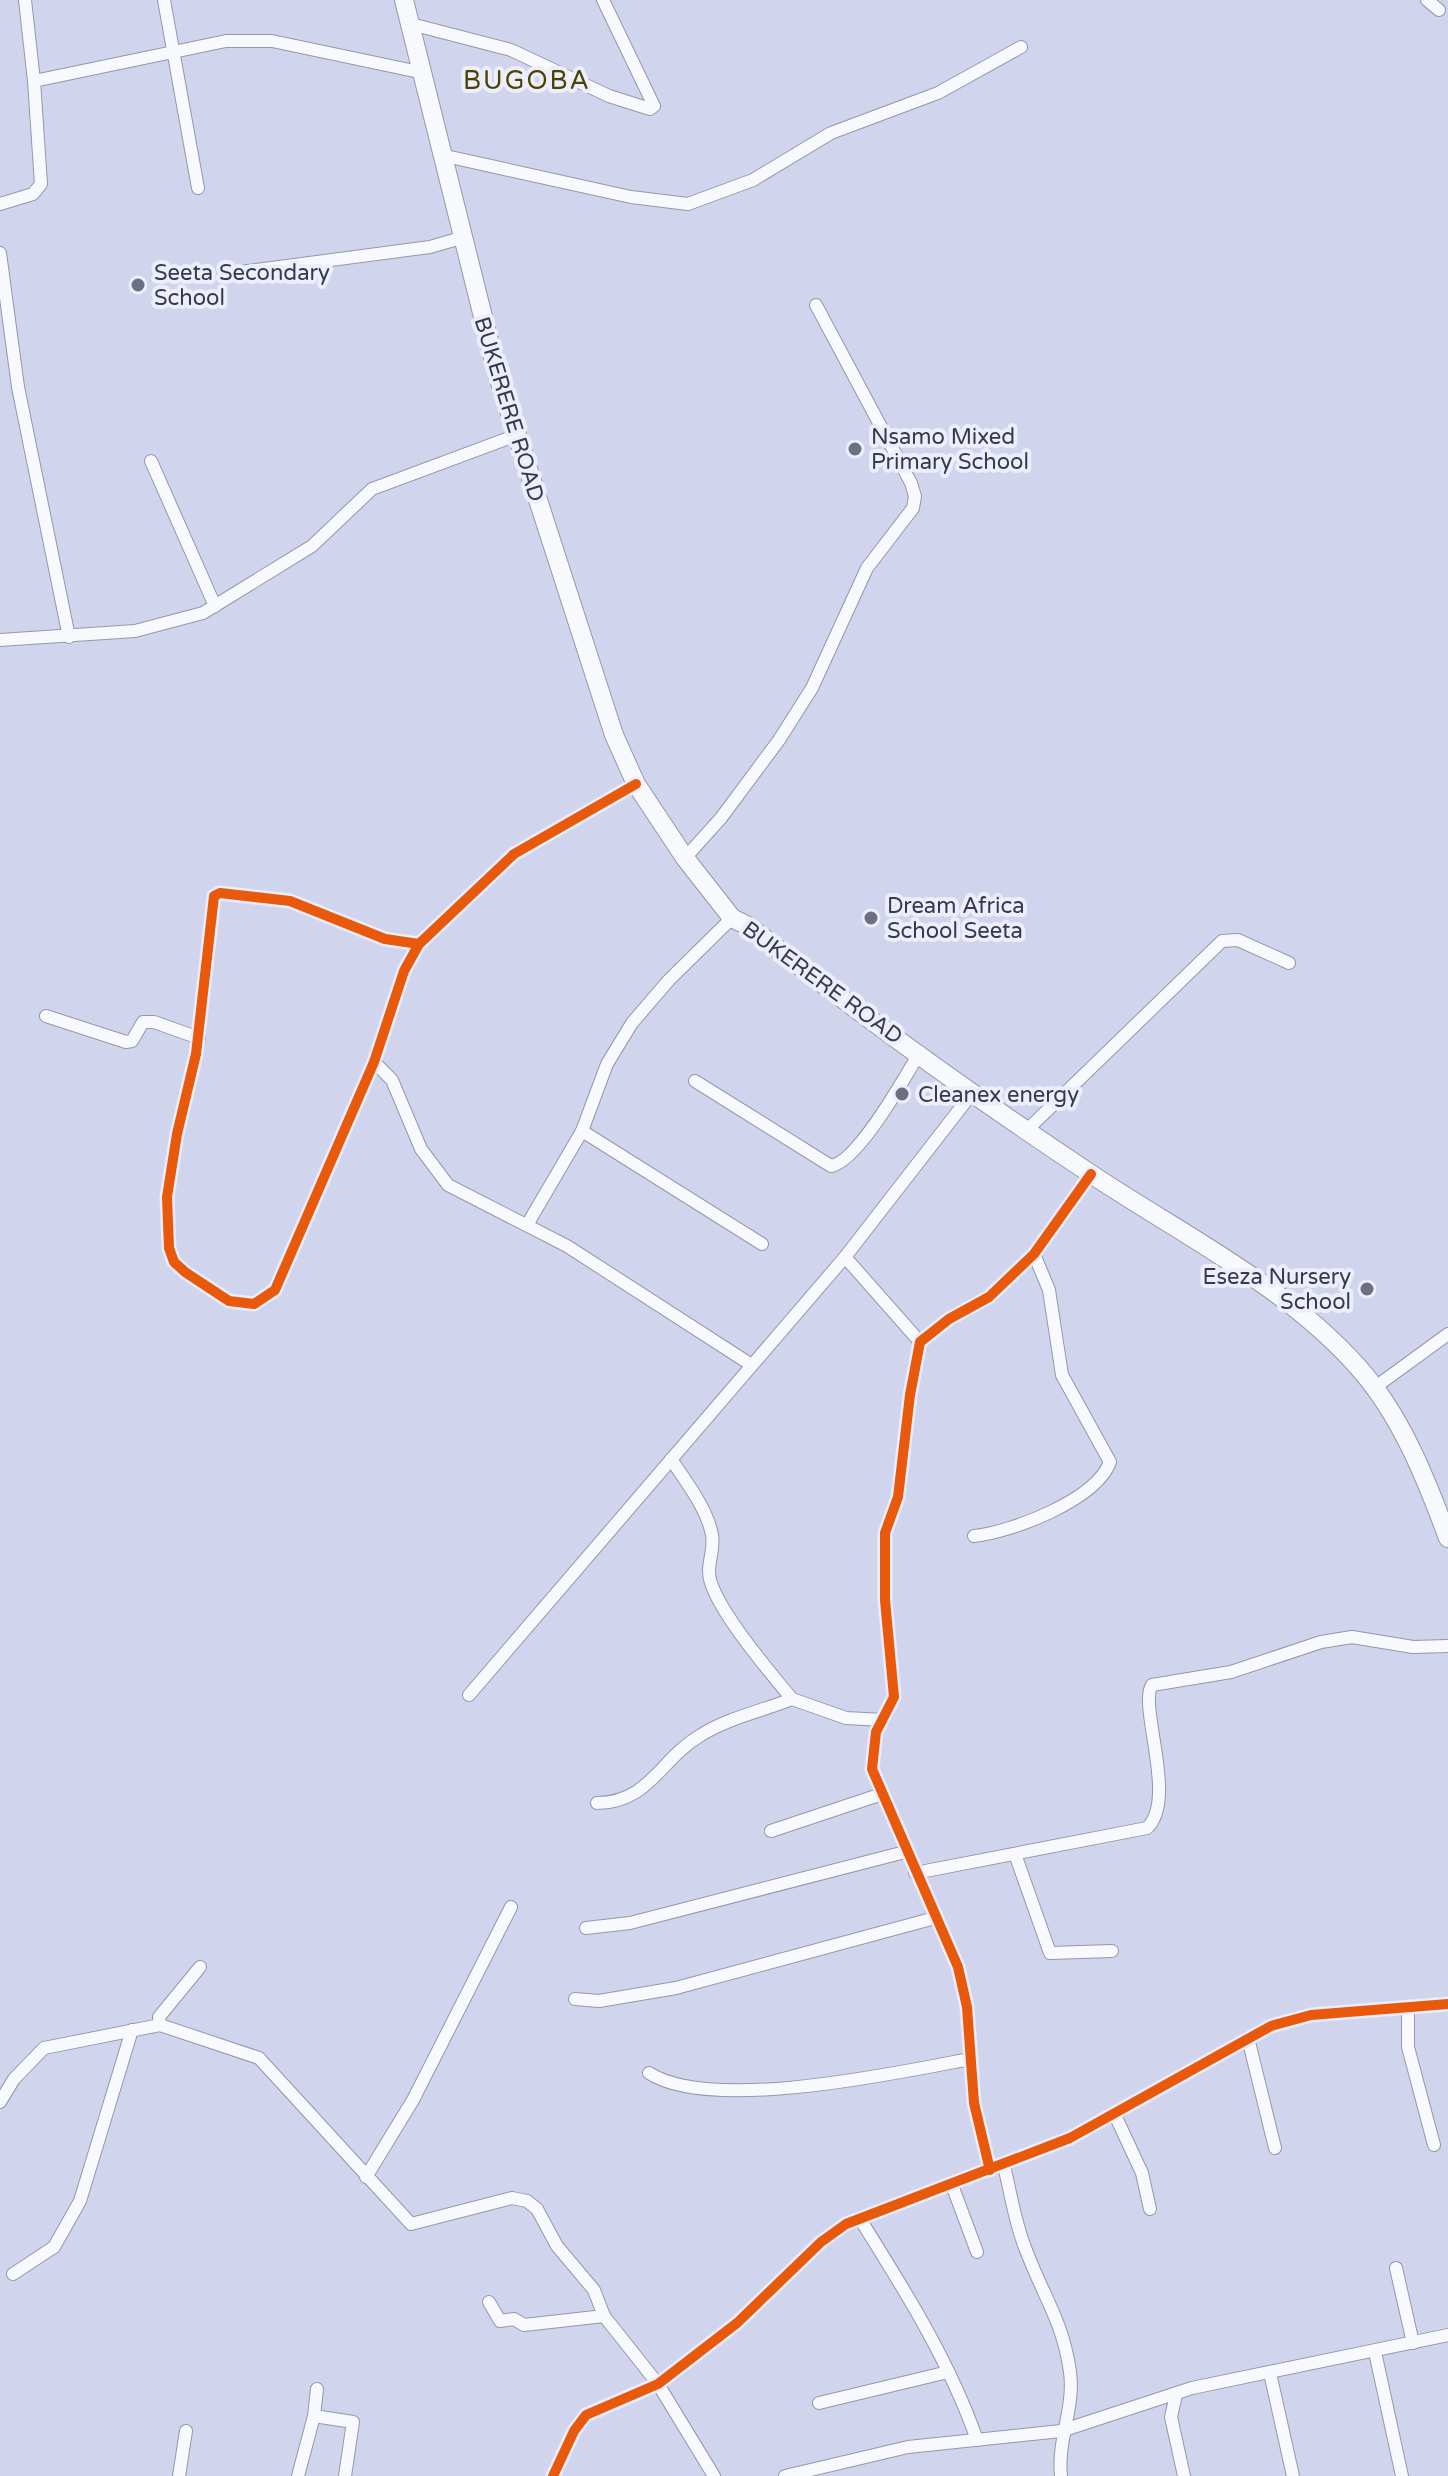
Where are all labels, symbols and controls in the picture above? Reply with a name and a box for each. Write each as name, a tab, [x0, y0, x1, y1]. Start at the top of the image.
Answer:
district label: BUGOBA	[463, 65, 591, 96]
place label: Seeta Secondary School	[154, 260, 330, 311]
marker: Seeta Secondary School	[129, 276, 147, 294]
street label: BUKERERE ROAD	[469, 314, 550, 505]
place label: Nsamo Mixed Primary School	[871, 424, 1029, 475]
marker: Nsamo Mixed Primary School	[846, 440, 864, 458]
place label: Dream Africa School Seeta	[887, 893, 1025, 944]
marker: Dream Africa School Seeta	[862, 909, 880, 927]
street label: BUKERERE ROAD	[737, 916, 908, 1050]
place label: Cleanex energy	[918, 1082, 1079, 1108]
marker: Cleanex energy	[893, 1085, 911, 1103]
place label: Eseza Nursery School	[1203, 1264, 1351, 1315]
marker: Eseza Nursery School	[1358, 1280, 1376, 1298]

